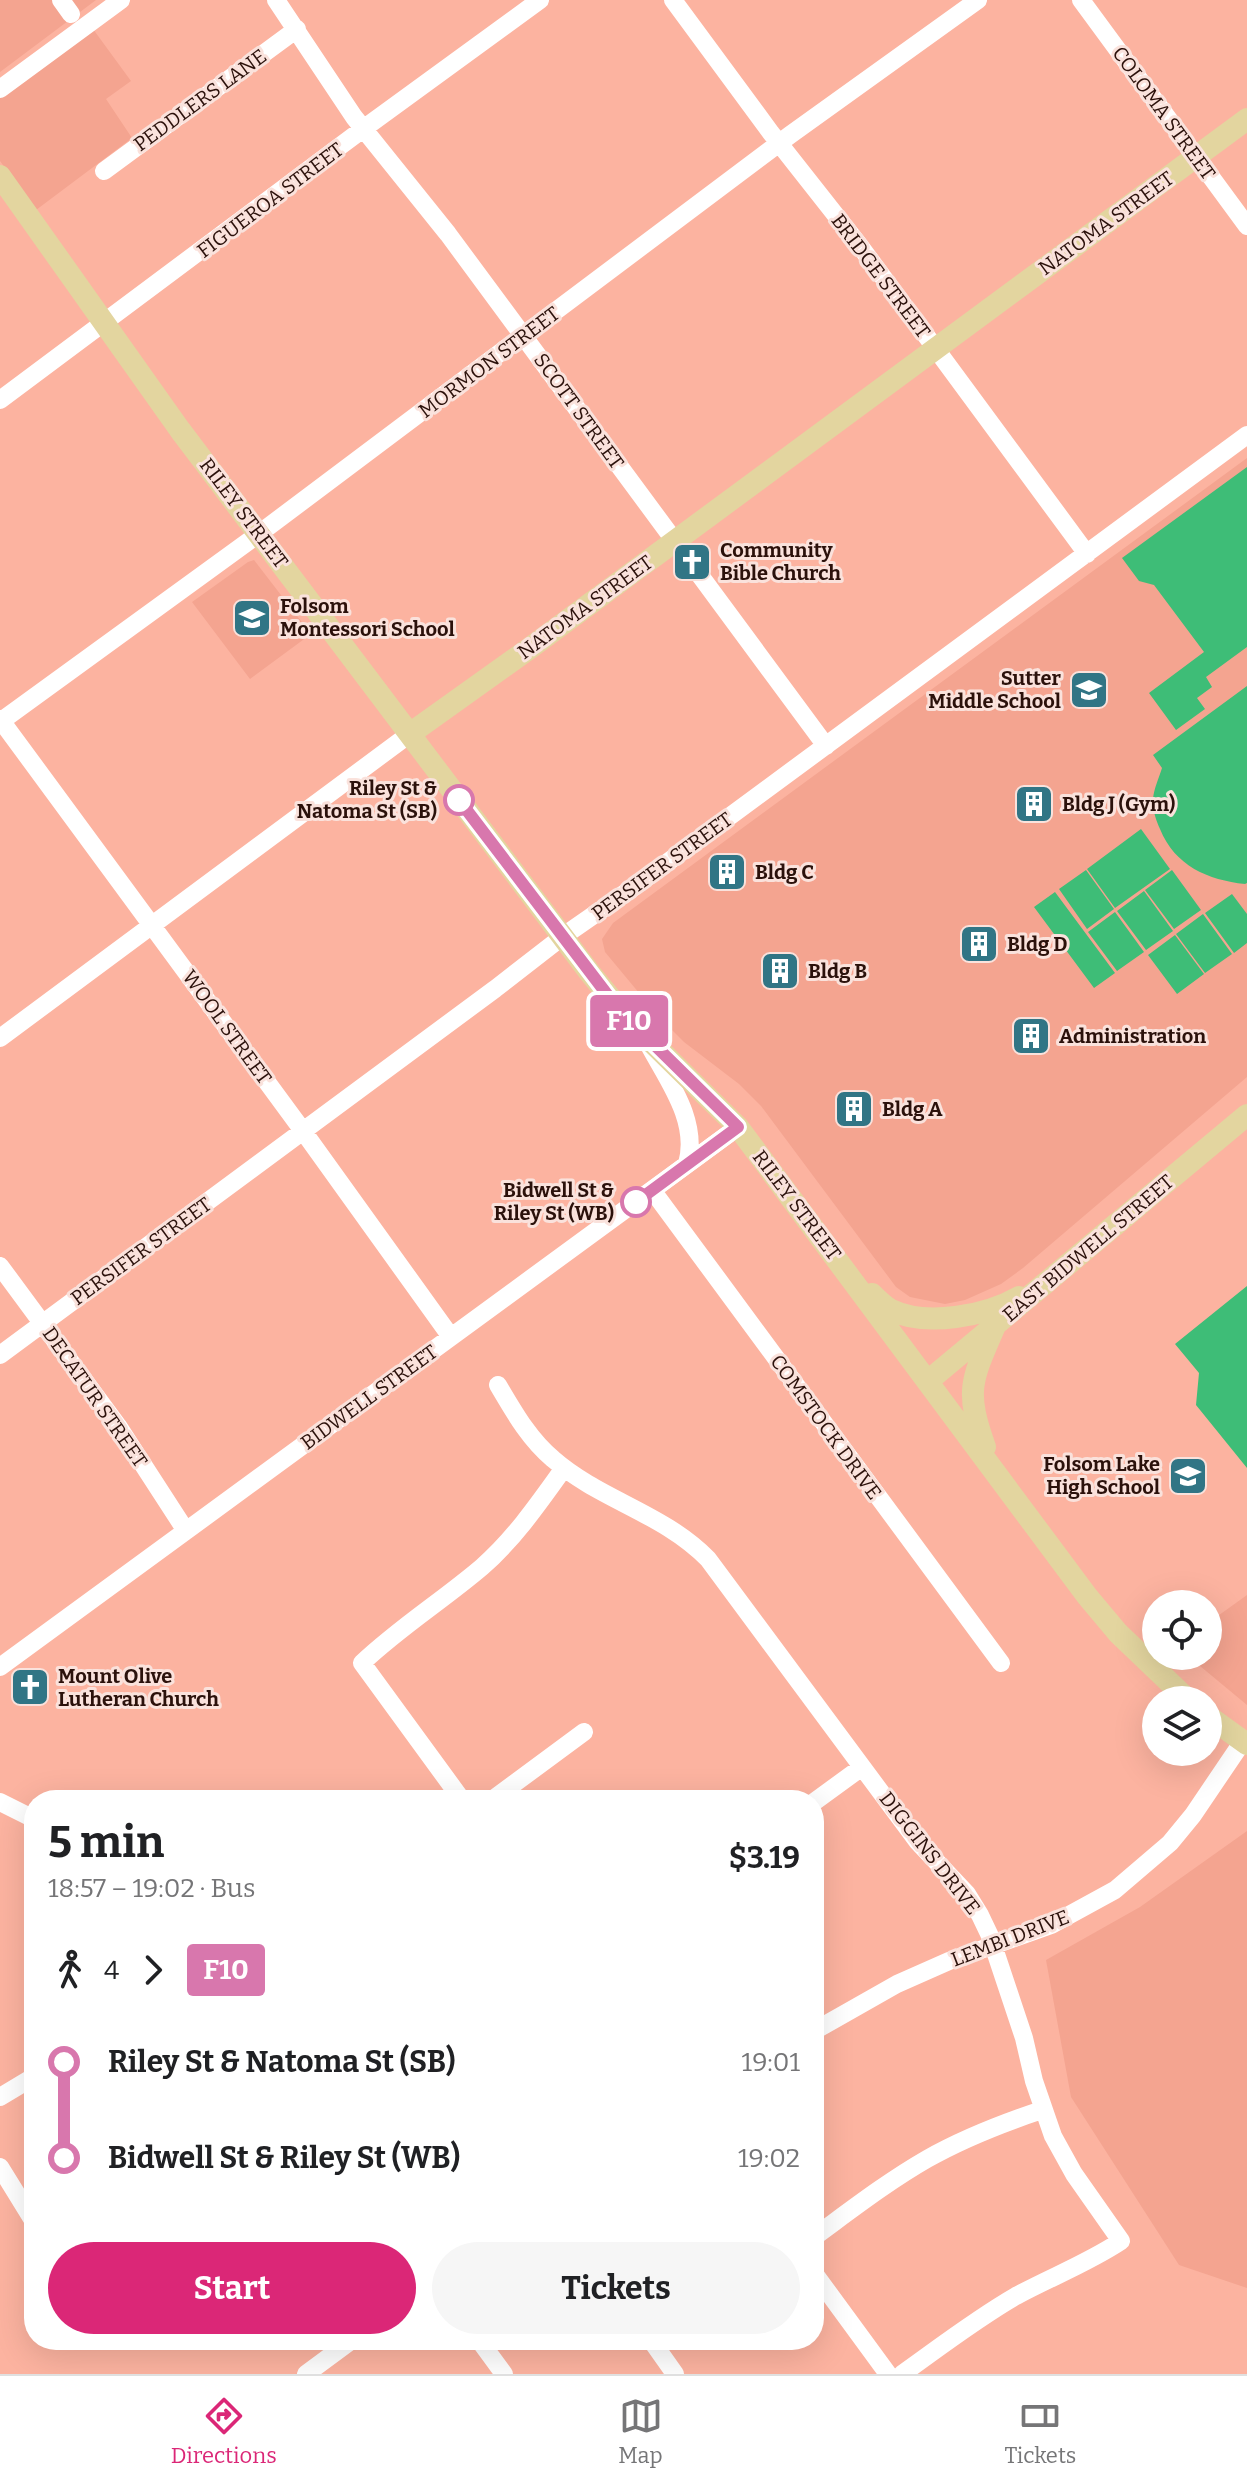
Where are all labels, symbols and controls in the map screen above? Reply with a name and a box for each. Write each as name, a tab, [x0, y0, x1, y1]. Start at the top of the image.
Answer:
street label: COLOMA STREET	[1107, 41, 1221, 185]
street label: PEDDLERS LANE	[129, 44, 271, 156]
street label: FIGUEROA STREET	[192, 137, 348, 263]
street label: NATOMA STREET	[1034, 166, 1178, 280]
street label: BRIDGE STREET	[826, 209, 936, 343]
street label: MORMON STREET	[414, 301, 564, 423]
street label: SCOTT STREET	[529, 348, 629, 474]
street label: RILEY STREET	[195, 453, 293, 573]
place label: Community Bible Church	[720, 538, 841, 585]
church icon: Community Bible Church	[671, 541, 713, 583]
street label: NATOMA STREET	[513, 550, 657, 664]
place label: Folsom Montessori School	[280, 594, 455, 641]
school or university icon: Folsom Montessori School	[231, 597, 273, 639]
place label: Sutter Middle School	[928, 666, 1062, 713]
school or university icon: Sutter Middle School	[1068, 669, 1110, 711]
place label: Riley St & Natoma St (SB)	[297, 776, 437, 823]
building icon: Bldg J (Gym)	[1013, 783, 1055, 825]
marker: Riley St & Natoma St (SB)	[444, 785, 474, 815]
place label: Bldg J (Gym)	[1062, 792, 1175, 816]
street label: PERSIFER STREET	[587, 807, 737, 925]
building icon: Bldg C	[706, 851, 748, 893]
place label: Bldg C	[755, 860, 814, 884]
building icon: Bldg D	[958, 923, 1000, 965]
place label: Bldg D	[1007, 932, 1067, 956]
building icon: Bldg B	[759, 950, 801, 992]
place label: Bldg B	[808, 959, 867, 983]
street label: WOOL STREET	[177, 965, 277, 1089]
line badge: F10	[583, 995, 675, 1047]
text: F10	[606, 1004, 652, 1037]
building icon: Administration	[1010, 1015, 1052, 1057]
place label: Administration	[1059, 1024, 1206, 1048]
building icon: Bldg A	[833, 1088, 875, 1130]
place label: Bldg A	[882, 1097, 943, 1121]
street label: RILEY STREET	[748, 1145, 846, 1265]
street label: EAST BIDWELL STREET	[998, 1169, 1179, 1326]
place label: Bidwell St & Riley St (WB)	[494, 1178, 614, 1225]
marker: Bidwell St & Riley St (WB)	[621, 1187, 651, 1217]
street label: PERSIFER STREET	[66, 1192, 216, 1310]
street label: DECATUR STREET	[38, 1322, 153, 1472]
street label: BIDWELL STREET	[296, 1339, 442, 1455]
street label: COMSTOCK DRIVE	[765, 1350, 887, 1504]
place label: Folsom Lake High School	[1043, 1452, 1160, 1499]
school or university icon: Folsom Lake High School	[1167, 1455, 1209, 1497]
map controls	[1142, 1590, 1222, 1766]
button: locate	[1142, 1590, 1222, 1670]
place label: Mount Olive Lutheran Church	[58, 1664, 219, 1711]
church icon: Mount Olive Lutheran Church	[9, 1666, 51, 1708]
button: layers	[1142, 1686, 1222, 1766]
street label: DIGGINS DRIVE	[875, 1787, 985, 1919]
text: 5 min	[48, 1816, 164, 1869]
text: $3.19	[729, 1840, 800, 1876]
text: 18:57 – 19:02 · Bus	[48, 1873, 255, 1904]
street label: LEMBI DRIVE	[948, 1904, 1072, 1972]
icon: walk	[48, 1948, 92, 1992]
icon: forward	[131, 1948, 175, 1992]
text: F10	[203, 1953, 249, 1986]
text: 4	[104, 1955, 119, 1986]
text: Riley St & Natoma St (SB)	[108, 2044, 456, 2080]
text: 19:01	[742, 2047, 800, 2078]
text: Bidwell St & Riley St (WB)	[108, 2140, 460, 2176]
text: 19:02	[738, 2143, 800, 2174]
button: Start	[48, 2242, 416, 2334]
button: Tickets	[432, 2242, 800, 2334]
tab: Directions	[171, 2394, 277, 2469]
tab: Map	[618, 2394, 663, 2469]
tab: Tickets	[1004, 2394, 1076, 2469]

